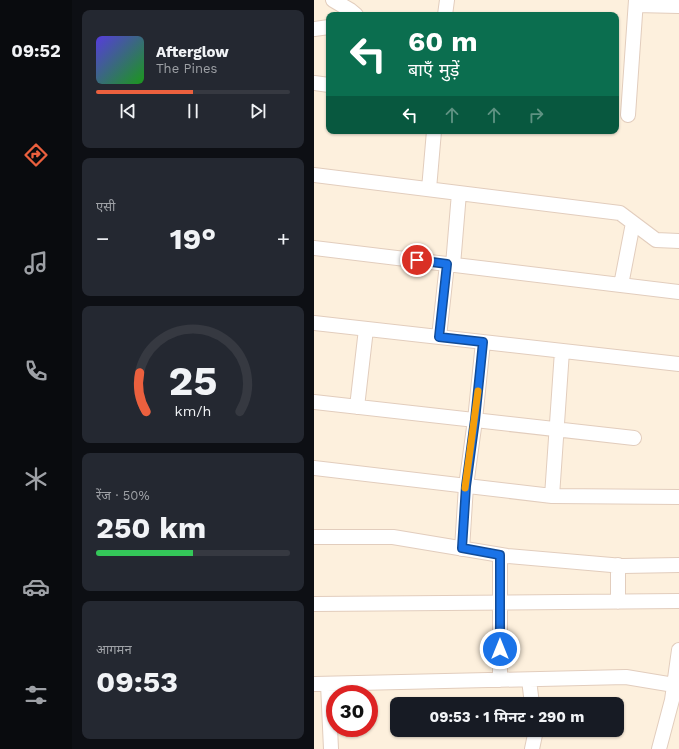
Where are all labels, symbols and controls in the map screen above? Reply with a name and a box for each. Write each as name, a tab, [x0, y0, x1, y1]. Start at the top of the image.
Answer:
text: 60 m	[408, 25, 478, 58]
icon: left	[342, 28, 394, 80]
text: 09:52	[11, 40, 61, 61]
text: Afterglow	[156, 43, 229, 61]
text: बाएँ मुड़ें	[408, 59, 459, 80]
text: The Pines	[156, 61, 217, 76]
icon: previous	[117, 100, 139, 122]
icon: pause	[182, 100, 204, 122]
icon: next	[247, 100, 269, 122]
icon: left	[399, 104, 421, 126]
icon: ahead	[441, 104, 463, 126]
icon: ahead	[483, 104, 505, 126]
icon: right	[525, 104, 547, 126]
icon: directions	[22, 141, 50, 169]
text: एसी	[96, 199, 115, 214]
text: 19°	[170, 221, 216, 256]
text: −	[96, 226, 109, 251]
text: +	[277, 226, 290, 251]
pin	[400, 243, 434, 277]
icon: music	[22, 249, 50, 277]
icon: arrive	[406, 249, 428, 271]
text: 25	[168, 356, 218, 405]
icon: phone	[22, 357, 50, 385]
text: km/h	[175, 403, 211, 419]
icon: climate	[22, 465, 50, 493]
text: रेंज · 50%	[96, 488, 150, 503]
text: 250 km	[96, 510, 206, 545]
icon: car	[22, 573, 50, 601]
position arrow	[479, 628, 521, 670]
text: आगमन	[96, 642, 132, 657]
text: 09:53	[96, 664, 178, 699]
icon: filters	[22, 681, 50, 709]
speed limit sign: 30	[326, 685, 378, 737]
text: 09:53 · 1 मिनट · 290 m	[430, 708, 584, 726]

